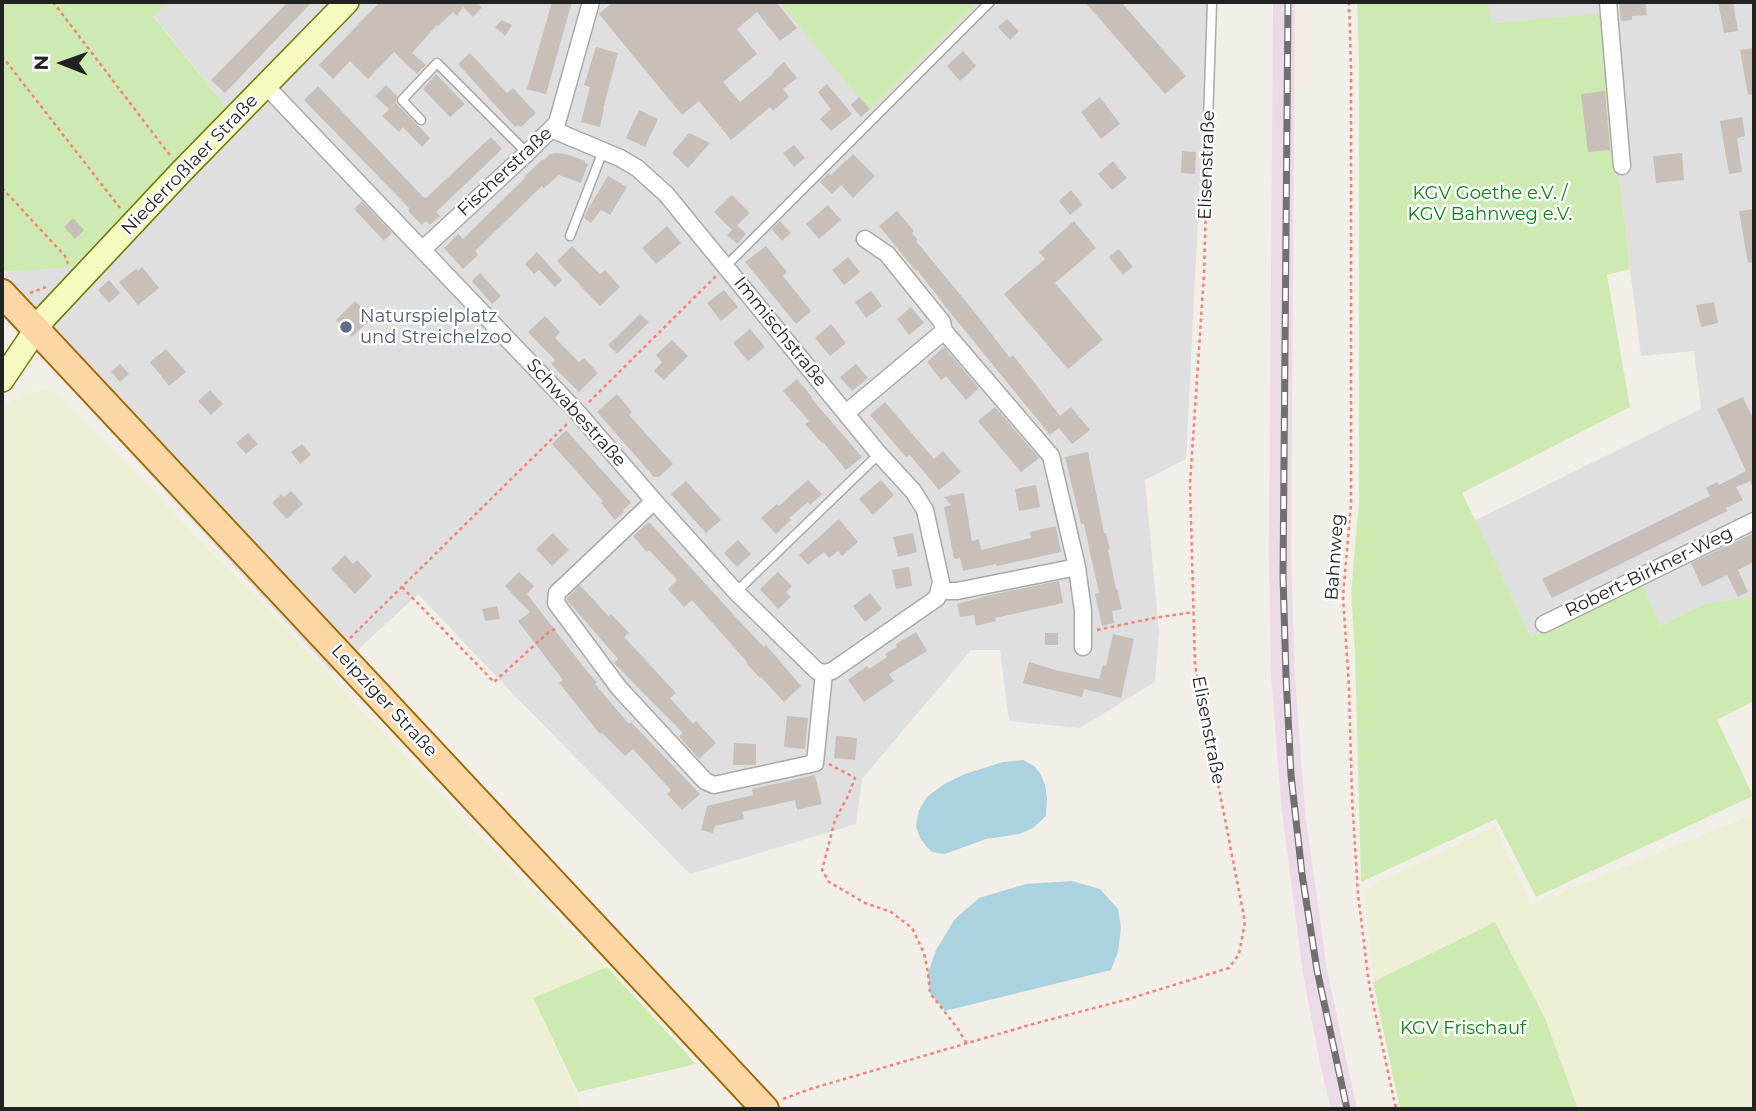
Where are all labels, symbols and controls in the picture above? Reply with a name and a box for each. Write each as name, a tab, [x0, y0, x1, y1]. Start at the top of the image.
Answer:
north arrow	[28, 28, 98, 98]
text: N	[30, 55, 53, 71]
street label: Niederroßlaer Straße	[117, 90, 263, 240]
street label: Elisenstraße	[1194, 110, 1220, 220]
street label: Fischerstraße	[453, 123, 557, 221]
park label: KGV Goethe e.V. / KGV Bahnweg e.V.	[1408, 183, 1572, 226]
street label: Immischstraße	[729, 273, 831, 391]
place label: Naturspielplatz und Streichelzoo	[360, 306, 512, 348]
marker: Naturspielplatz und Streichelzoo	[338, 319, 354, 335]
street label: Schwabestraße	[522, 354, 630, 472]
street label: Bahnweg	[1321, 513, 1349, 601]
street label: Robert-Birkner-Weg	[1562, 522, 1736, 622]
street label: Leipziger Straße	[326, 640, 442, 762]
street label: Elisenstraße	[1187, 674, 1229, 786]
park label: KGV Frischauf	[1400, 1018, 1526, 1040]

